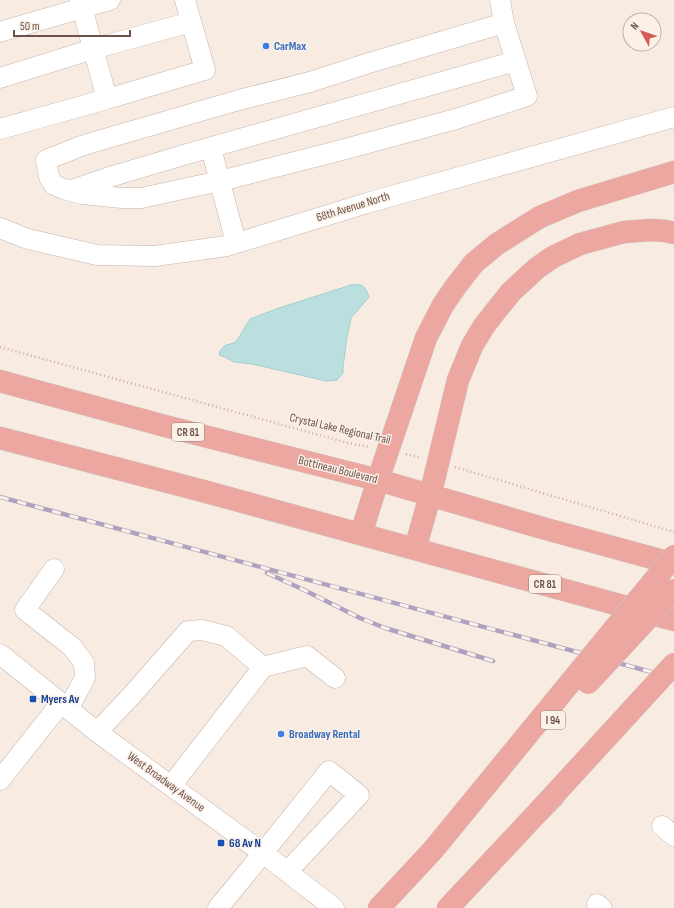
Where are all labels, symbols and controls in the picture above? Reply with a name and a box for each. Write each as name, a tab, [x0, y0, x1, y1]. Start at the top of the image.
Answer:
scale bar	[14, 12, 130, 38]
north arrow	[622, 12, 662, 52]
text: 50 m	[20, 19, 40, 34]
text: N	[628, 19, 642, 32]
place label: CarMax	[274, 39, 306, 54]
marker: CarMax	[261, 41, 271, 51]
street label: 68th Avenue North	[314, 189, 392, 225]
street label: Crystal Lake Regional Trail	[288, 410, 392, 448]
road number: CR 81	[172, 423, 204, 441]
street label: Bottineau Boulevard	[297, 453, 379, 487]
road number: CR 81	[529, 575, 561, 593]
place label: Myers Av	[41, 692, 79, 707]
marker: Myers Av	[28, 694, 38, 704]
road number: I 94	[541, 711, 565, 729]
place label: Broadway Rental	[289, 727, 360, 742]
marker: Broadway Rental	[276, 729, 286, 739]
street label: West Broadway Avenue	[124, 749, 208, 815]
place label: 68 Av N	[229, 836, 261, 851]
marker: 68 Av N	[216, 838, 226, 848]

